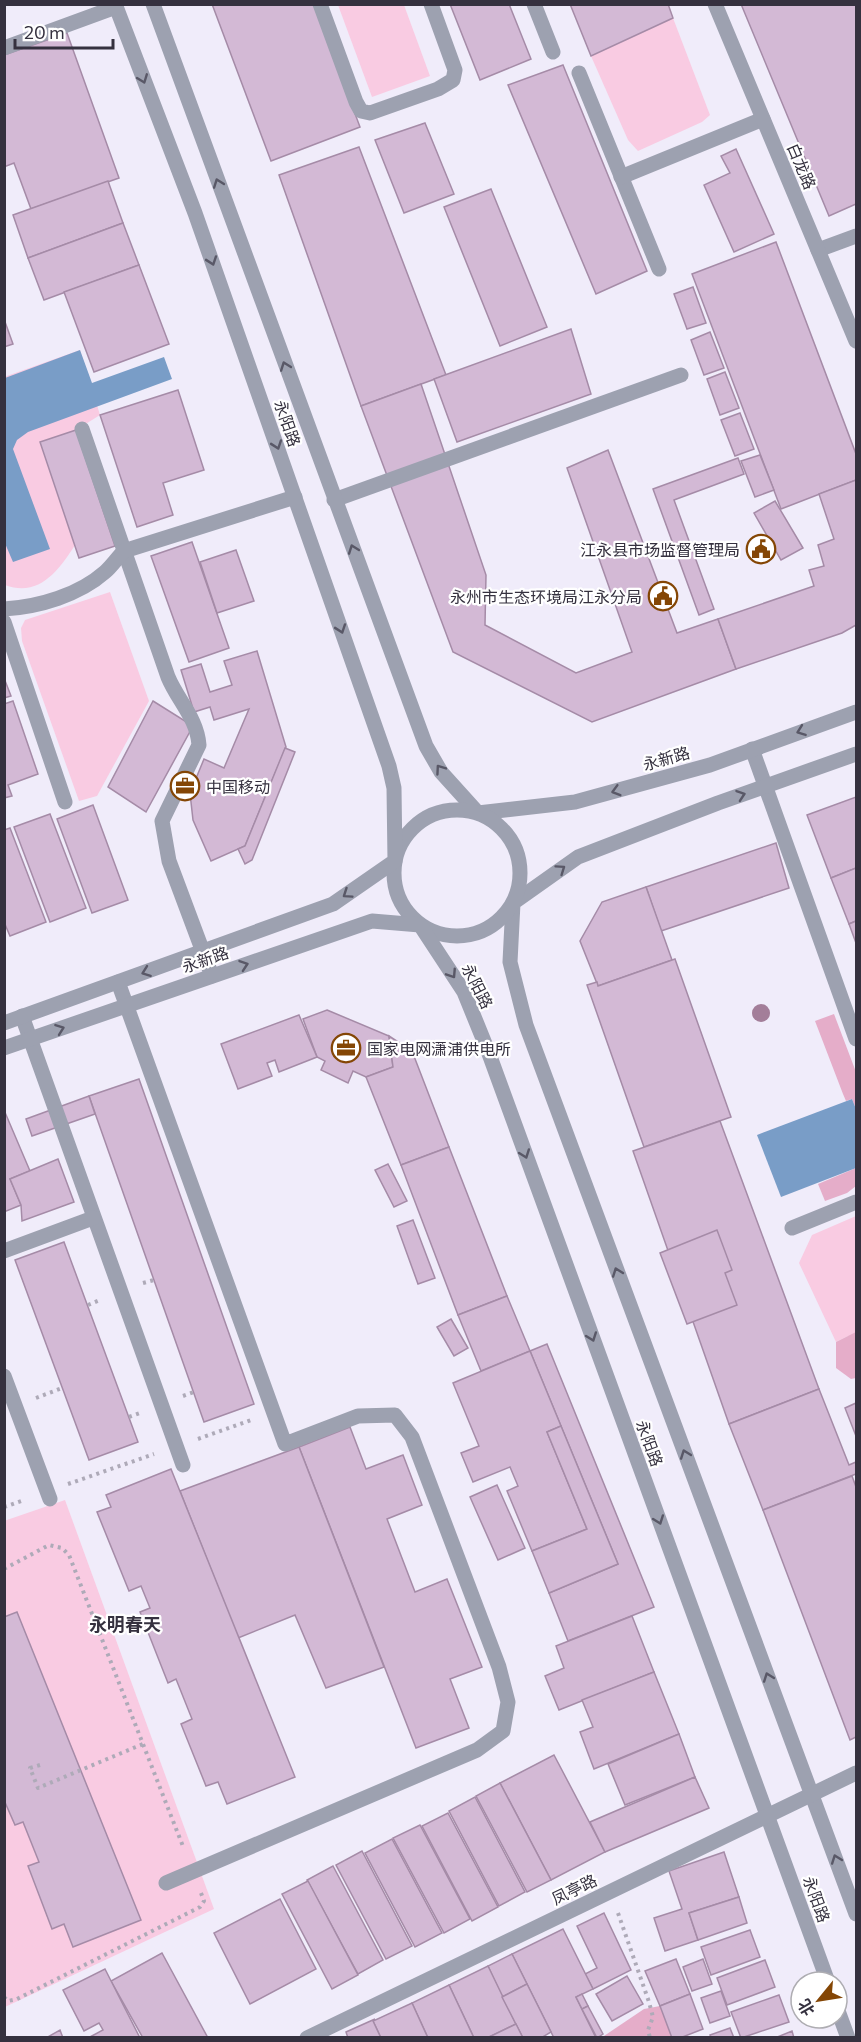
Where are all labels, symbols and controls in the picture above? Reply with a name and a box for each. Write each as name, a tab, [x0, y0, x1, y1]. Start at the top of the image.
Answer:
scale bar	[15, 12, 112, 50]
text: 20 m	[24, 21, 65, 43]
one-way arrow	[136, 73, 149, 83]
street label: 白龙路	[784, 140, 820, 192]
one-way arrow	[213, 179, 225, 190]
one-way arrow	[205, 255, 218, 266]
one-way arrow	[280, 362, 293, 372]
street label: 永阳路	[271, 397, 305, 449]
one-way arrow	[269, 439, 282, 450]
public building icon: 江永县市场监督管理局	[745, 533, 777, 565]
place label: 江永县市场监督管理局	[580, 540, 740, 559]
one-way arrow	[347, 545, 360, 555]
public building icon: 永州市生态环境局江永分局	[647, 580, 679, 612]
place label: 永州市生态环境局江永分局	[450, 587, 642, 606]
one-way arrow	[334, 623, 347, 634]
one-way arrow	[797, 724, 807, 737]
street label: 永新路	[640, 742, 692, 774]
one-way arrow	[436, 765, 447, 776]
office icon: 中国移动	[169, 770, 201, 802]
place label: 中国移动	[206, 777, 270, 796]
one-way arrow	[611, 784, 622, 796]
one-way arrow	[735, 789, 746, 802]
one-way arrow	[554, 865, 565, 876]
one-way arrow	[343, 887, 354, 898]
street label: 永新路	[179, 942, 231, 976]
one-way arrow	[238, 959, 249, 972]
street label: 永阳路	[459, 960, 497, 1012]
one-way arrow	[141, 964, 152, 977]
one-way arrow	[445, 967, 456, 978]
one-way arrow	[54, 1023, 64, 1036]
office icon: 国家电网潇浦供电所	[330, 1032, 362, 1064]
place label: 国家电网潇浦供电所	[367, 1039, 511, 1058]
one-way arrow	[518, 1148, 531, 1159]
one-way arrow	[612, 1267, 625, 1278]
one-way arrow	[585, 1331, 598, 1342]
street label: 永阳路	[633, 1417, 667, 1469]
one-way arrow	[680, 1450, 693, 1460]
one-way arrow	[652, 1514, 664, 1525]
district label: 永明春天	[89, 1613, 161, 1635]
one-way arrow	[763, 1672, 775, 1683]
one-way arrow	[831, 1854, 843, 1865]
street label: 凤亭路	[548, 1870, 600, 1908]
street label: 永阳路	[800, 1873, 834, 1925]
north arrow	[789, 1970, 849, 2030]
text: 北	[793, 1996, 818, 2019]

